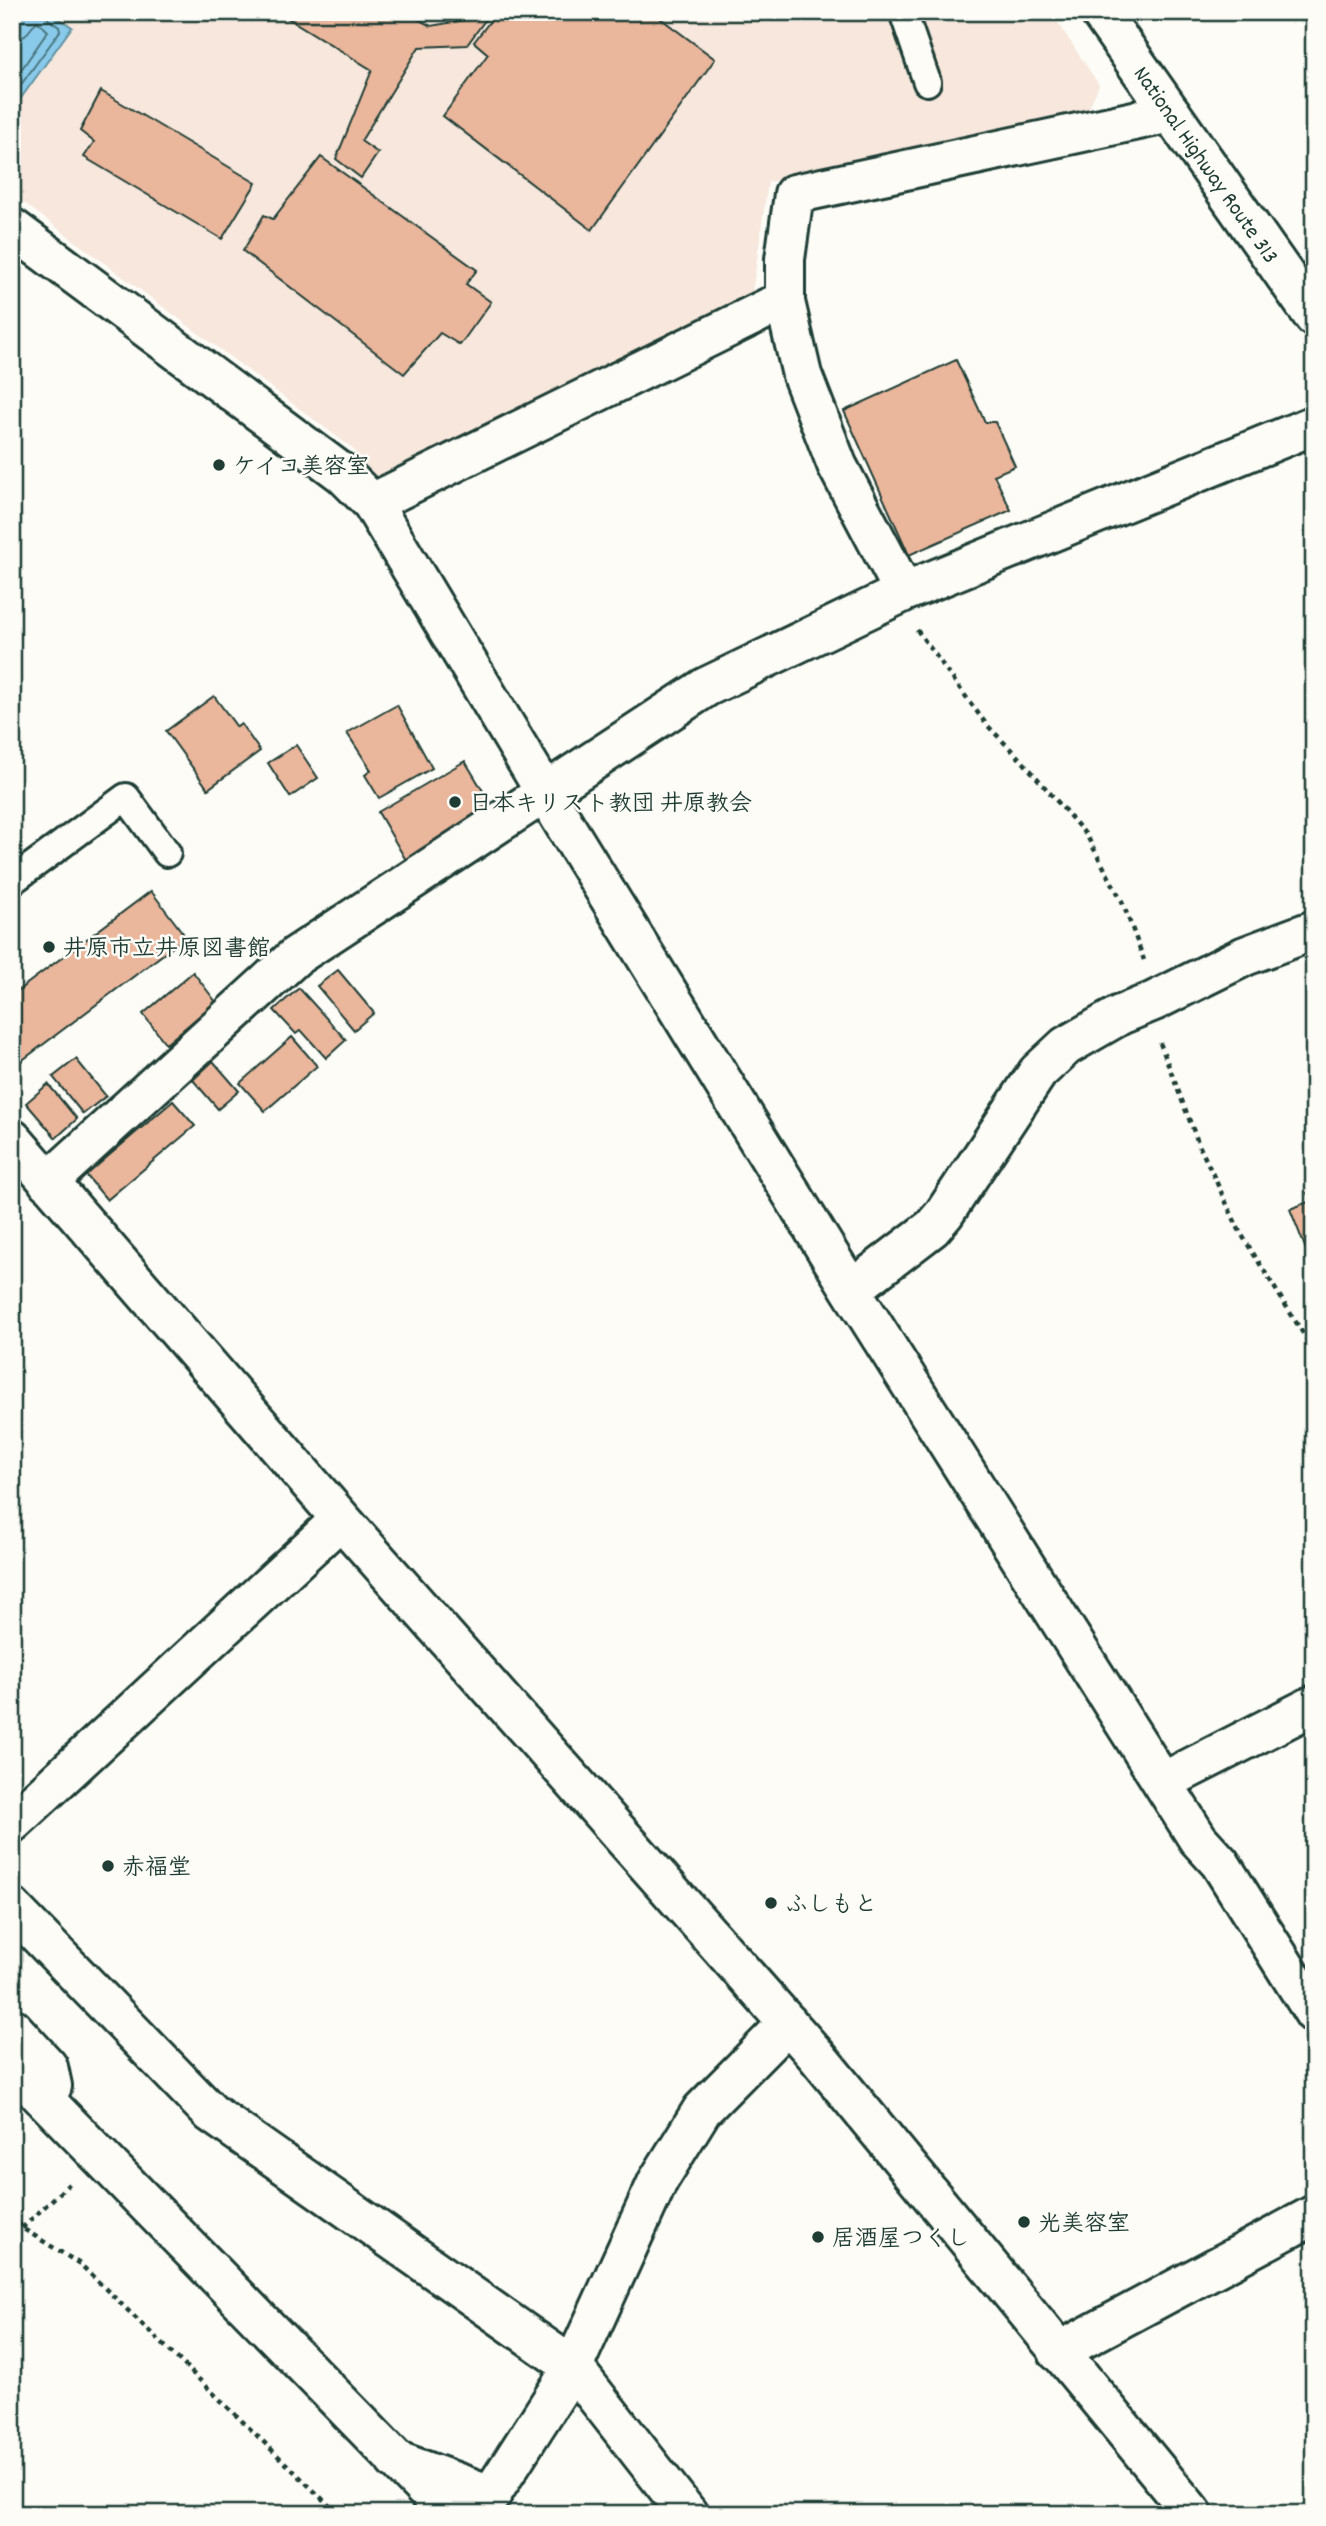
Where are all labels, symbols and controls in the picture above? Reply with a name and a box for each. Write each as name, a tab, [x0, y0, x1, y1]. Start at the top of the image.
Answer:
street label: National Highway Route 313	[1123, 60, 1285, 272]
place label: ケイコ美容室	[233, 452, 370, 485]
marker: ケイコ美容室	[211, 457, 227, 473]
place label: 日本キリスト教団 井原教会	[469, 789, 752, 822]
marker: 日本キリスト教団 井原教会	[447, 794, 463, 810]
place label: 井原市立井原図書館	[63, 934, 270, 967]
marker: 井原市立井原図書館	[41, 939, 57, 955]
place label: 赤福堂	[122, 1853, 191, 1886]
marker: 赤福堂	[100, 1858, 116, 1874]
place label: ふしもと	[785, 1890, 877, 1923]
marker: ふしもと	[763, 1895, 779, 1911]
place label: 光美容室	[1038, 2209, 1130, 2242]
marker: 光美容室	[1016, 2214, 1032, 2230]
place label: 居酒屋つくし	[832, 2224, 970, 2257]
marker: 居酒屋つくし	[810, 2229, 826, 2245]

